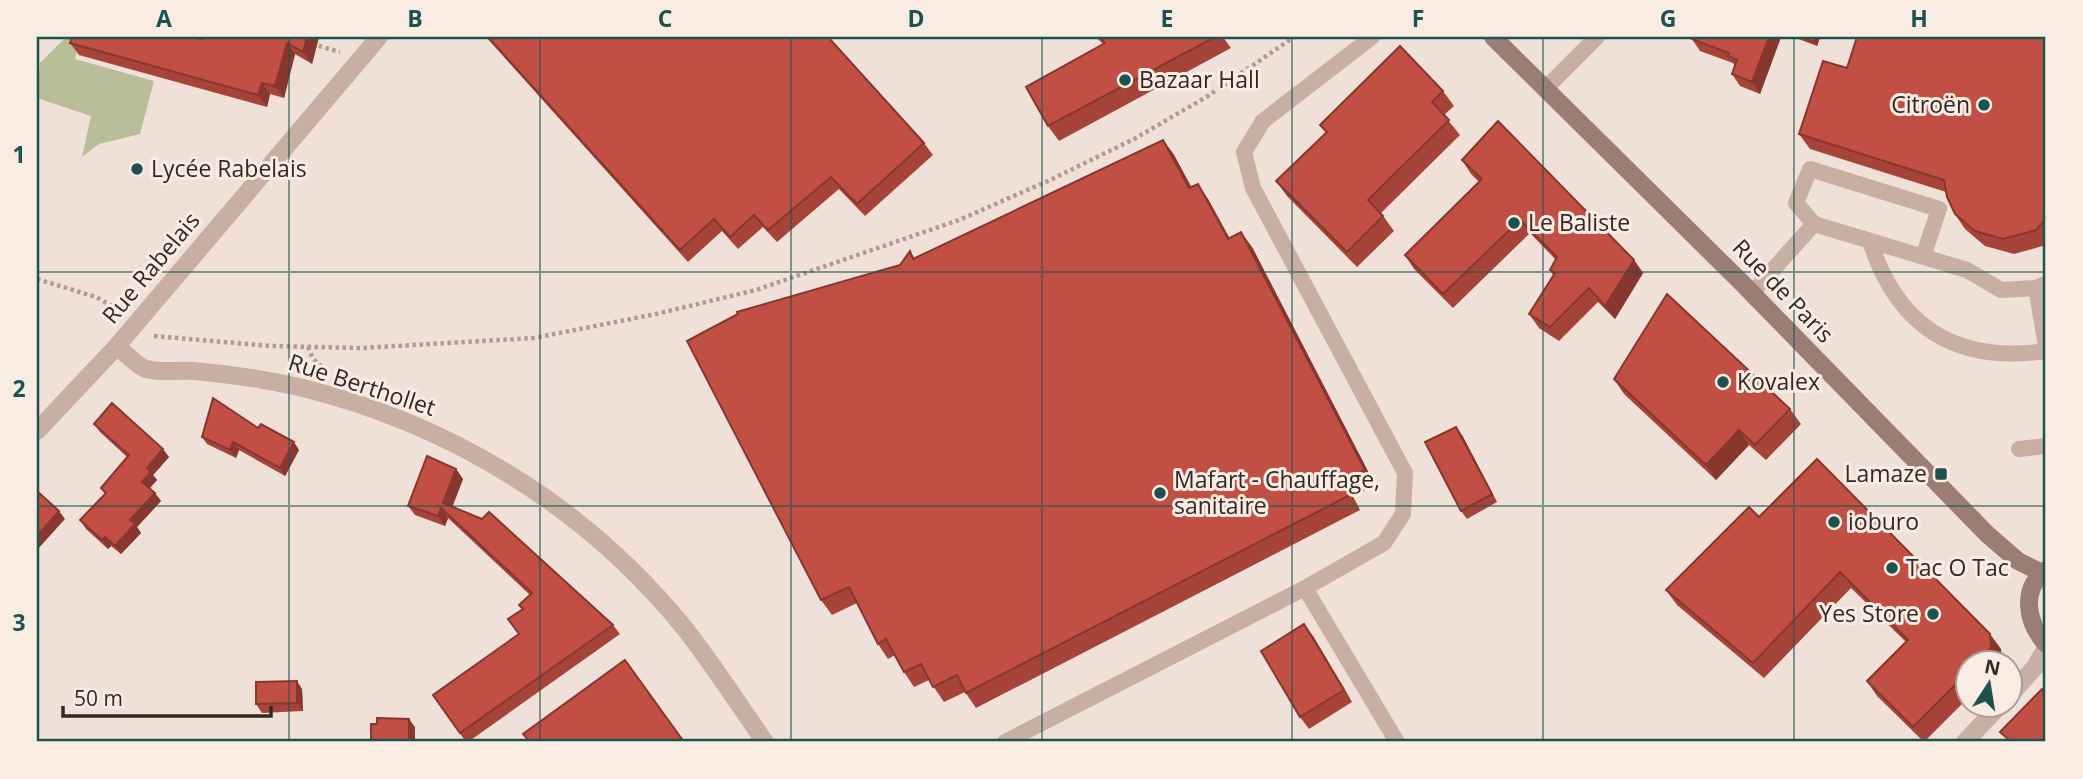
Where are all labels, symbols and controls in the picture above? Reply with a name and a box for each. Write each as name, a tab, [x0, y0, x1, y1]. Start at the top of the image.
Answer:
text: A	[156, 2, 172, 34]
text: B	[407, 2, 423, 34]
text: C	[658, 2, 672, 34]
text: D	[907, 2, 925, 34]
text: E	[1161, 2, 1173, 34]
text: F	[1412, 2, 1424, 34]
text: G	[1660, 2, 1676, 34]
text: H	[1910, 2, 1928, 34]
place label: Bazaar Hall	[1139, 63, 1260, 95]
marker: Bazaar Hall	[1117, 72, 1133, 88]
place label: Citroën	[1891, 88, 1970, 120]
marker: Citroën	[1976, 97, 1992, 113]
text: 1	[12, 138, 26, 170]
place label: Lycée Rabelais	[151, 152, 307, 184]
marker: Lycée Rabelais	[129, 161, 145, 177]
street label: Rue Rabelais	[94, 205, 206, 330]
place label: Le Baliste	[1528, 206, 1630, 238]
marker: Le Baliste	[1506, 215, 1522, 231]
street label: Rue de Paris	[1726, 231, 1841, 349]
street label: Rue Berthollet	[284, 345, 440, 423]
place label: Kovalex	[1737, 365, 1820, 397]
text: 2	[12, 372, 26, 404]
marker: Kovalex	[1715, 374, 1731, 390]
place label: Lamaze	[1844, 457, 1927, 489]
place label: Mafart - Chauffage, sanitaire	[1174, 463, 1380, 521]
marker: Lamaze	[1933, 466, 1949, 482]
marker: Mafart - Chauffage, sanitaire	[1152, 485, 1168, 501]
place label: ioburo	[1848, 505, 1919, 537]
marker: ioburo	[1826, 514, 1842, 530]
place label: Tac O Tac	[1906, 551, 2009, 583]
marker: Tac O Tac	[1884, 560, 1900, 576]
place label: Yes Store	[1819, 597, 1919, 629]
text: 3	[12, 606, 26, 638]
marker: Yes Store	[1925, 606, 1941, 622]
north arrow	[1954, 650, 2024, 720]
text: N	[1982, 653, 2003, 682]
scale bar	[63, 674, 271, 718]
text: 50 m	[74, 684, 123, 712]

